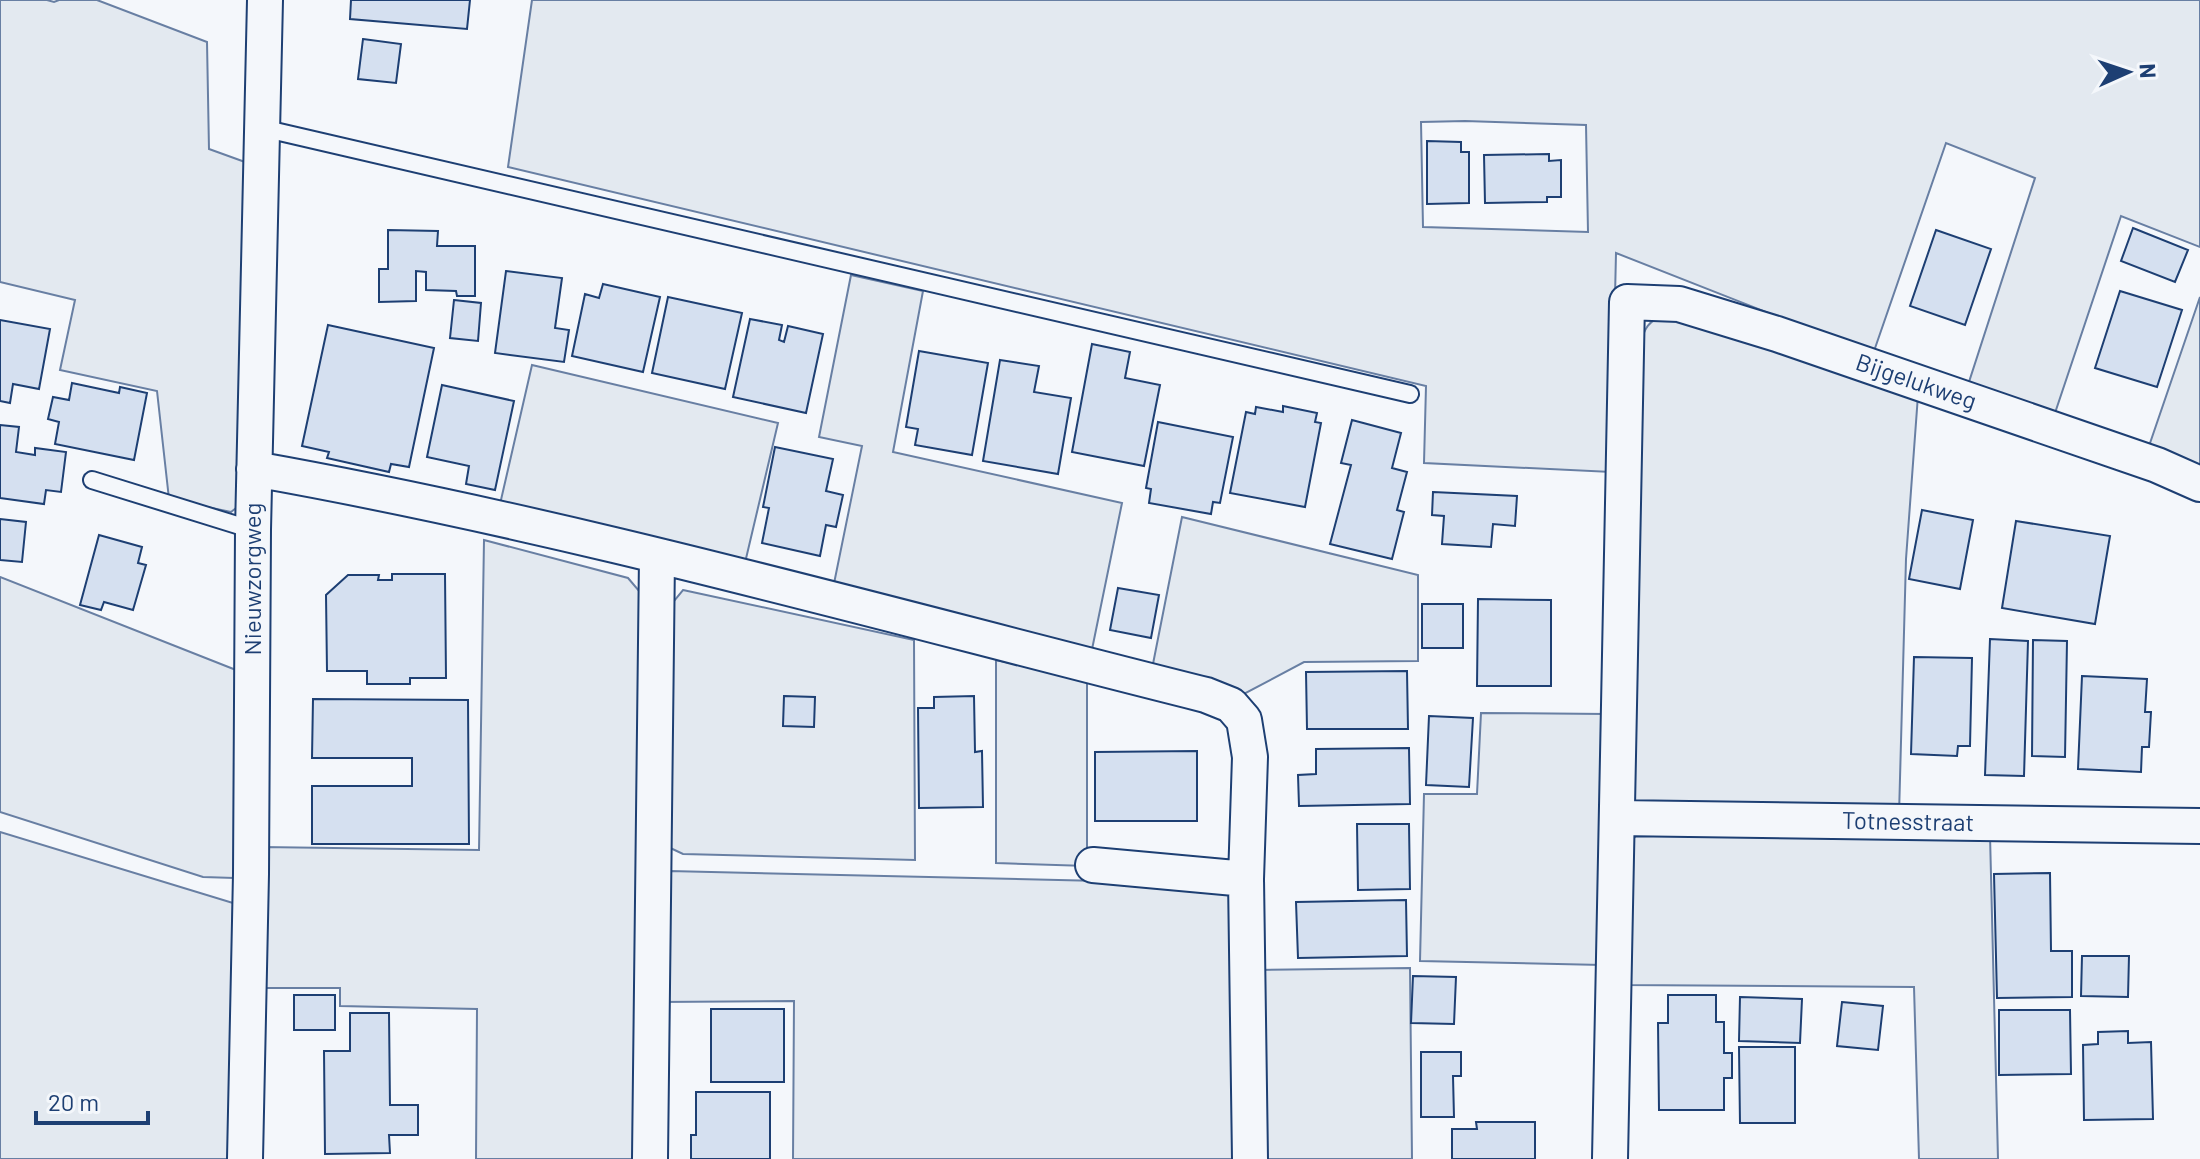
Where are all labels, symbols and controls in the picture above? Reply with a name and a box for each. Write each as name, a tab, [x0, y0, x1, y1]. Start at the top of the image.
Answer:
north arrow	[2088, 32, 2168, 112]
text: N	[2136, 63, 2162, 79]
street label: Bijgelukweg	[1852, 346, 1981, 415]
street label: Nieuwzorgweg	[237, 503, 266, 655]
street label: Totnesstraat	[1842, 805, 1974, 836]
scale bar	[36, 1075, 148, 1125]
text: 20 m	[48, 1087, 99, 1116]

